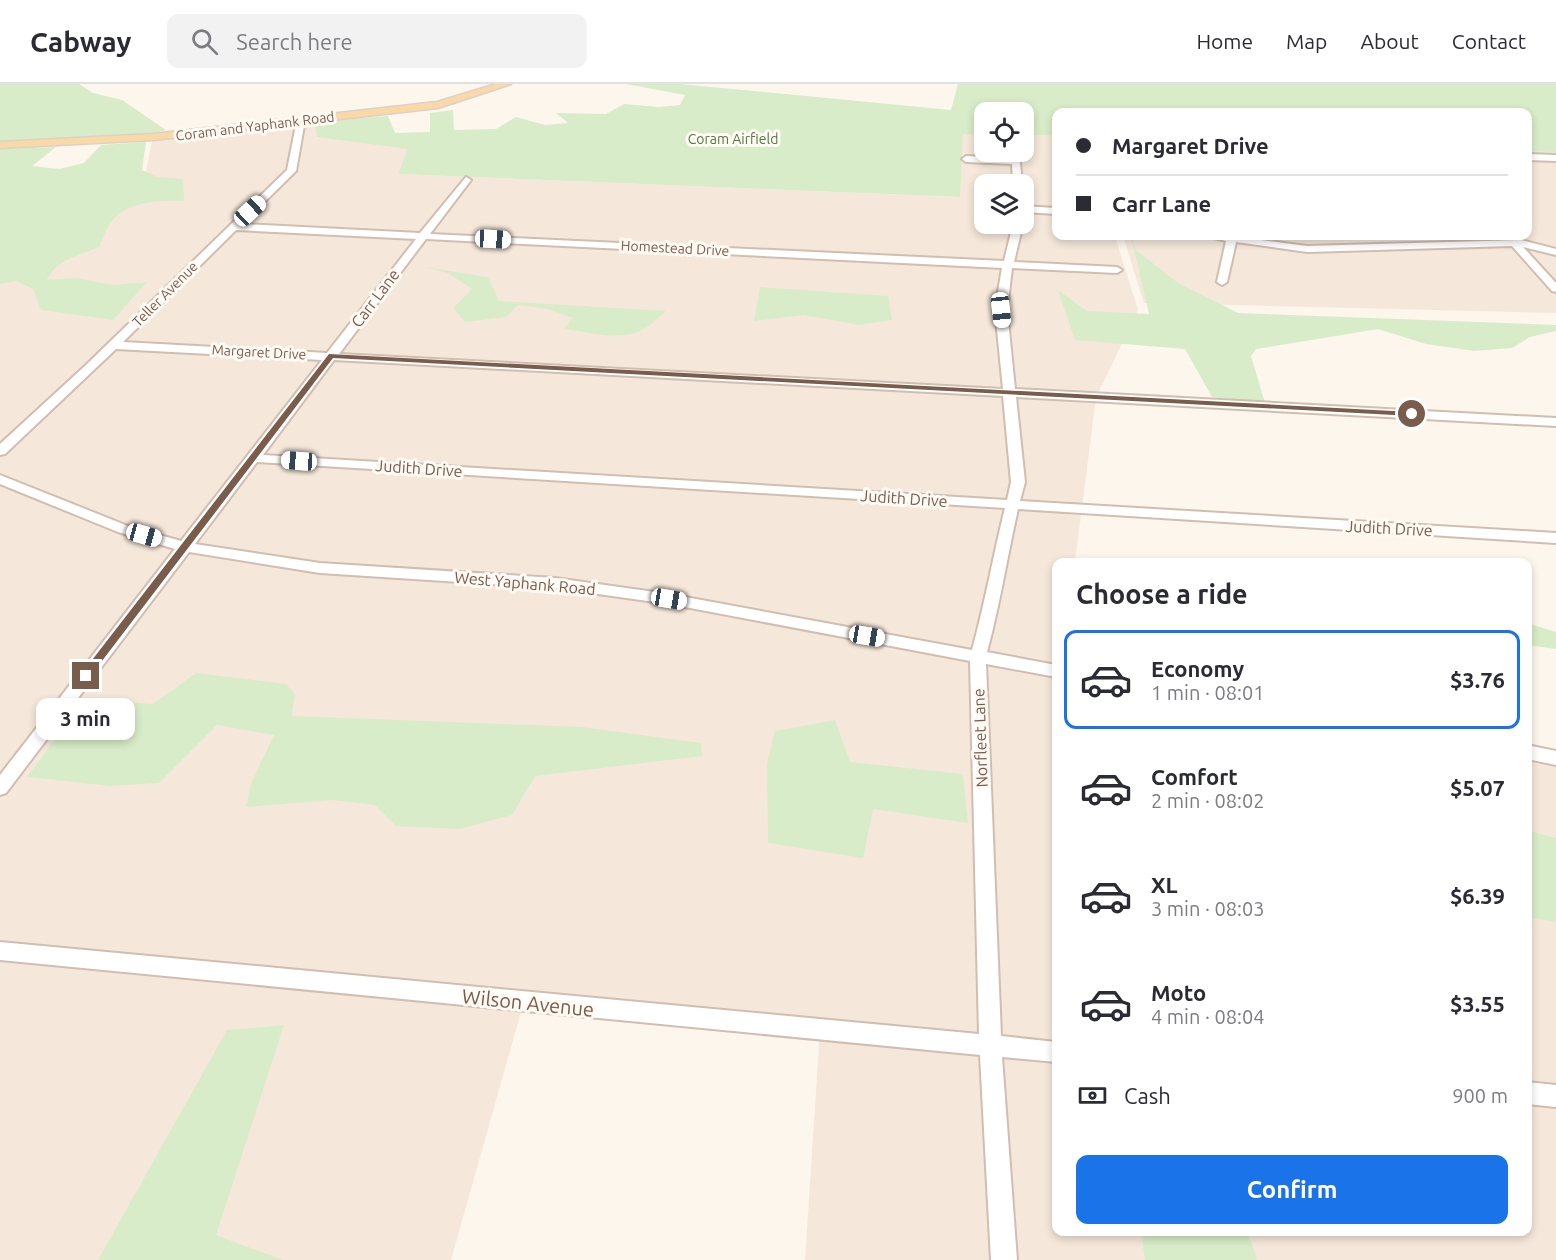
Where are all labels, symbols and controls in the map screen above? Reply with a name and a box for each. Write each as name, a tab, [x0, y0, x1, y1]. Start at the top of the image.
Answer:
search box	[167, 14, 587, 68]
icon: search	[188, 25, 221, 58]
text: Cabway	[30, 26, 131, 57]
text: Search here	[236, 29, 353, 54]
text: Home	[1196, 29, 1253, 53]
text: Map	[1286, 29, 1327, 53]
text: About	[1360, 29, 1419, 53]
text: Contact	[1452, 29, 1526, 53]
map controls	[974, 102, 1034, 234]
button: locate	[974, 102, 1034, 162]
street label: Coram and Yaphank Road	[175, 108, 335, 144]
park label: Coram Airfield	[688, 131, 778, 147]
text: Margaret Drive	[1112, 133, 1269, 158]
button: layers	[974, 174, 1034, 234]
text: Carr Lane	[1112, 191, 1211, 216]
car	[231, 192, 269, 230]
car	[475, 229, 511, 249]
street label: Homestead Drive	[620, 237, 730, 259]
street label: Teller Avenue	[129, 258, 201, 330]
street label: Carr Lane	[347, 265, 403, 331]
car	[990, 291, 1012, 329]
street label: Margaret Drive	[211, 342, 307, 362]
route start	[1398, 400, 1425, 427]
car	[280, 451, 318, 471]
street label: Judith Drive	[375, 456, 463, 480]
street label: Judith Drive	[860, 486, 948, 510]
street label: Judith Drive	[1345, 517, 1433, 539]
car	[124, 521, 164, 549]
street label: West Yaphank Road	[454, 568, 596, 598]
text: Choose a ride	[1076, 579, 1248, 609]
car	[650, 587, 688, 611]
car	[848, 624, 886, 648]
icon: car	[1079, 653, 1133, 707]
text: Economy	[1151, 656, 1244, 681]
route end	[72, 662, 99, 689]
text: $3.76	[1450, 667, 1505, 692]
text: 1 min · 08:01	[1151, 681, 1265, 704]
street label: Norfleet Lane	[969, 688, 991, 788]
callout: 3 min	[36, 697, 136, 739]
text: 3 min	[60, 707, 111, 730]
icon: car	[1079, 761, 1133, 815]
text: Comfort	[1151, 764, 1238, 789]
text: $5.07	[1450, 775, 1505, 800]
text: 2 min · 08:02	[1151, 789, 1265, 812]
icon: car	[1079, 869, 1133, 923]
text: XL	[1151, 872, 1178, 897]
text: $6.39	[1450, 883, 1505, 908]
text: 3 min · 08:03	[1151, 897, 1265, 920]
icon: car	[1079, 977, 1133, 1031]
text: Moto	[1151, 980, 1206, 1005]
street label: Wilson Avenue	[461, 984, 595, 1021]
text: $3.55	[1450, 991, 1505, 1016]
text: 4 min · 08:04	[1151, 1005, 1265, 1028]
icon: cash	[1076, 1079, 1109, 1112]
text: Cash	[1124, 1083, 1171, 1108]
text: 900 m	[1452, 1084, 1508, 1107]
button: Confirm	[1076, 1155, 1508, 1224]

